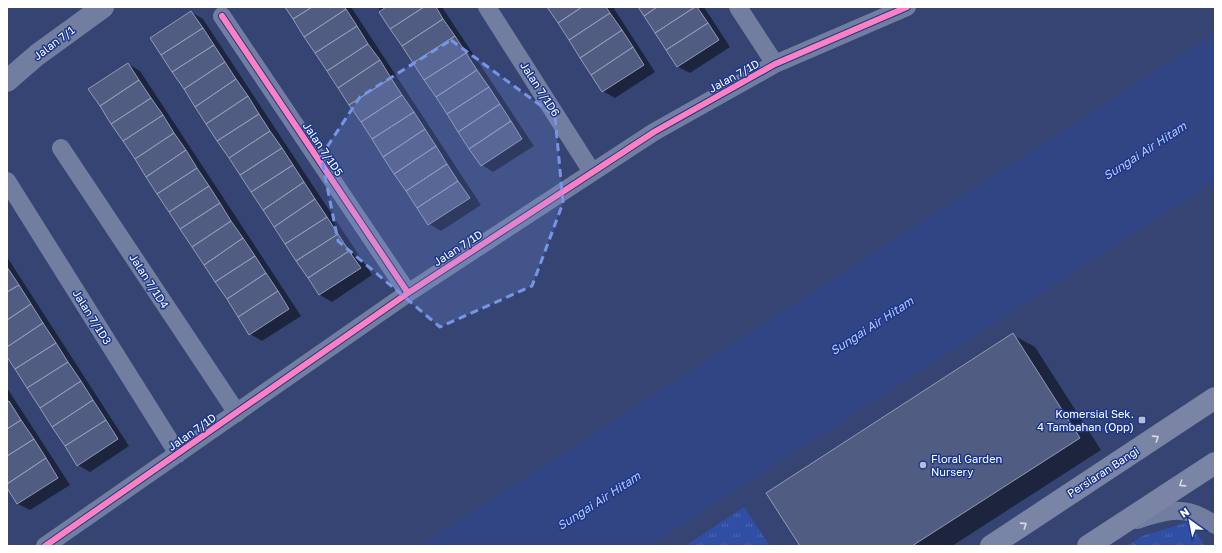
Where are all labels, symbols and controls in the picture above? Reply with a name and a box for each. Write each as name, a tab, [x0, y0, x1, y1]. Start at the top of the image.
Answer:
street label: Jalan 7/1	[31, 23, 77, 62]
street label: Jalan 7/1D	[706, 56, 762, 95]
street label: Jalan 7/1D6	[518, 59, 563, 119]
water label: Sungai Air Hitam	[1100, 117, 1190, 183]
street label: Jalan 7/1D5	[301, 119, 346, 178]
street label: Jalan 7/1D	[431, 227, 485, 268]
street label: Jalan 7/1D4	[127, 251, 172, 311]
street label: Jalan 7/1D3	[70, 287, 114, 347]
water label: Sungai Air Hitam	[827, 292, 917, 358]
place label: Komersial Sek. 4 Tambahan (Opp)	[1037, 407, 1134, 433]
street label: Jalan 7/1D	[165, 410, 219, 453]
marker: Komersial Sek. 4 Tambahan (Opp)	[1137, 415, 1147, 425]
one-way arrow	[1151, 435, 1158, 442]
street label: Persiaran Bangi	[1064, 444, 1141, 500]
place label: Floral Garden Nursery	[931, 452, 1002, 478]
marker: Floral Garden Nursery	[918, 460, 928, 470]
water label: Sungai Air Hitam	[554, 467, 644, 533]
one-way arrow	[1179, 480, 1186, 487]
north arrow	[1170, 501, 1210, 541]
text: N	[1177, 504, 1191, 520]
one-way arrow	[1019, 522, 1026, 529]

